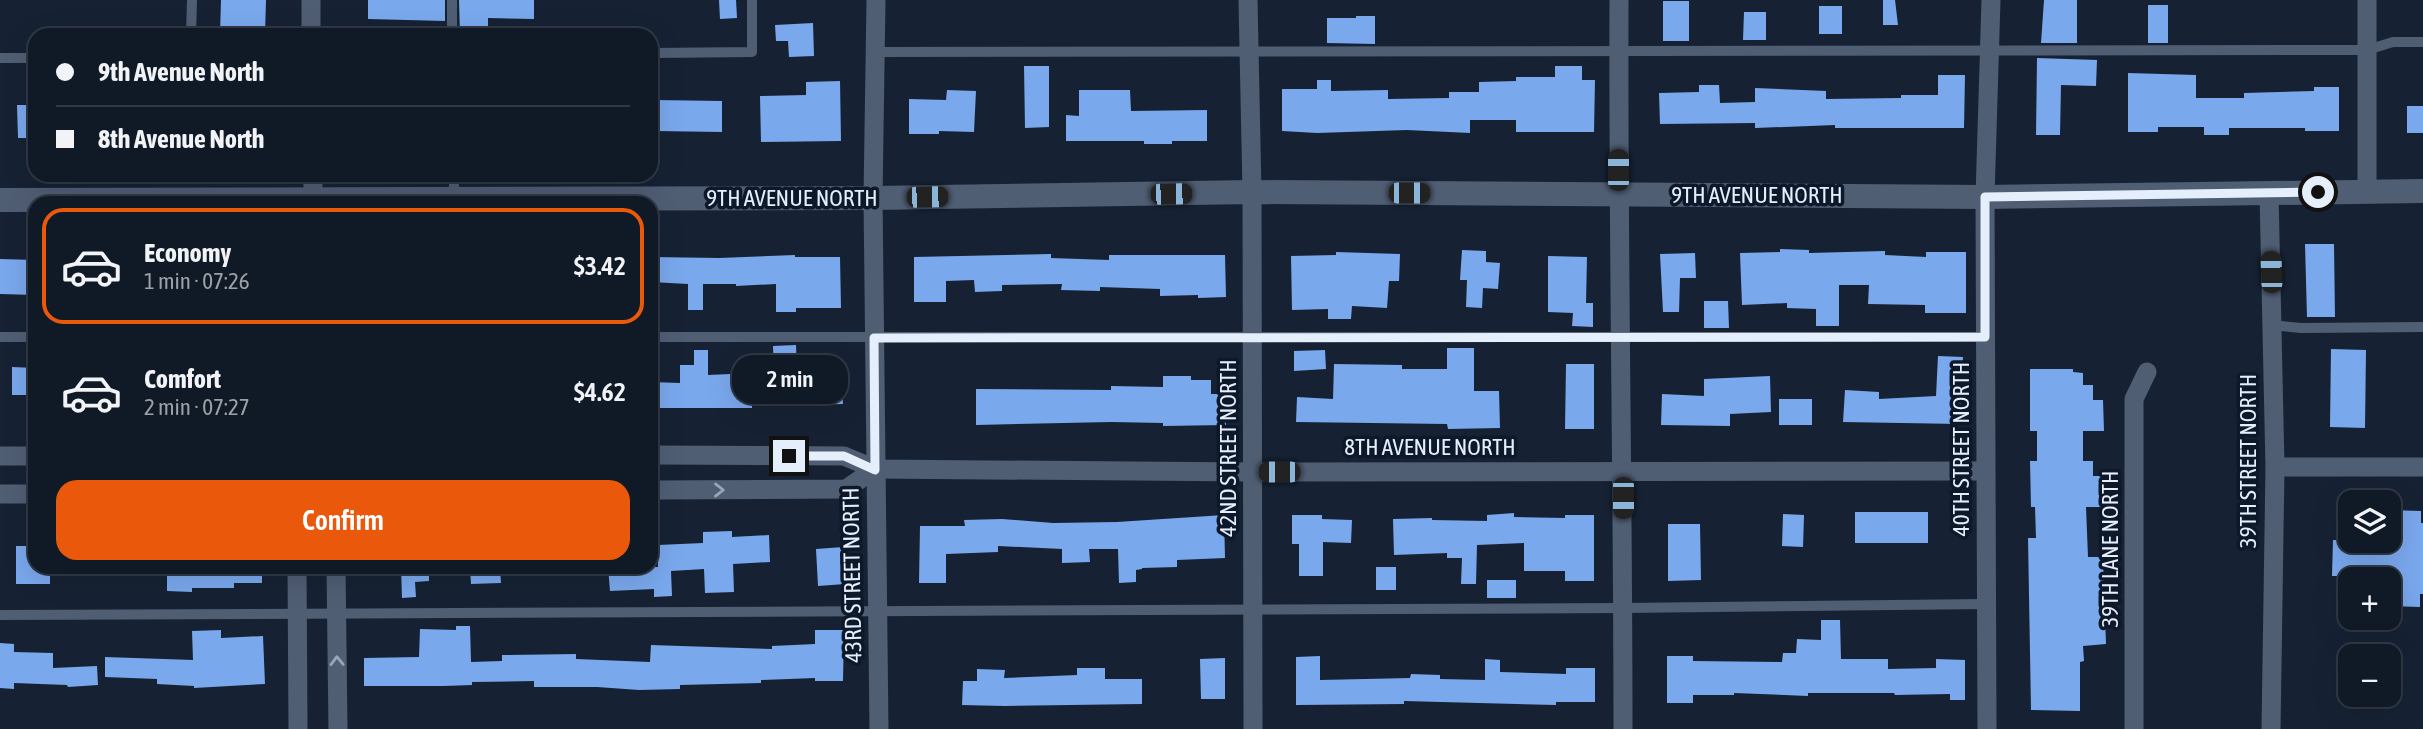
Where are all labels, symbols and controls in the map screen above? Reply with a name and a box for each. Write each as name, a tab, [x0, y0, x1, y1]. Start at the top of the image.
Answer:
text: 9th Avenue North	[98, 57, 264, 87]
text: 8th Avenue North	[98, 124, 264, 154]
car	[1608, 149, 1629, 191]
route start	[2302, 176, 2334, 208]
street label: 9TH AVENUE NORTH	[1671, 182, 1843, 208]
car	[1150, 183, 1193, 205]
car	[1389, 183, 1431, 204]
street label: 9TH AVENUE NORTH	[706, 185, 878, 211]
car	[906, 186, 949, 208]
icon: car	[60, 235, 123, 298]
text: Economy	[144, 238, 231, 268]
text: $3.42	[574, 251, 626, 281]
car	[2260, 251, 2283, 293]
text: 1 min · 07:26	[144, 268, 250, 294]
callout: 2 min	[731, 354, 847, 404]
street label: 42ND STREET NORTH	[1215, 359, 1241, 537]
icon: car	[60, 361, 123, 424]
street label: 40TH STREET NORTH	[1948, 362, 1974, 536]
text: Comfort	[144, 364, 221, 394]
text: 2 min	[767, 366, 813, 392]
street label: 39TH STREET NORTH	[2235, 374, 2261, 548]
text: $4.62	[574, 377, 626, 407]
text: 2 min · 07:27	[144, 394, 250, 420]
street label: 8TH AVENUE NORTH	[1344, 434, 1516, 460]
route end	[773, 440, 805, 472]
car	[1259, 462, 1301, 483]
street label: 39TH LANE NORTH	[2097, 471, 2123, 627]
car	[1613, 477, 1634, 519]
button: Confirm	[56, 480, 630, 560]
one-way arrow	[714, 482, 725, 498]
street label: 43RD STREET NORTH	[837, 487, 867, 663]
map controls	[2338, 490, 2401, 707]
button: layers	[2338, 490, 2401, 553]
button: +	[2338, 567, 2401, 630]
button: −	[2338, 644, 2401, 707]
one-way arrow	[329, 655, 345, 666]

